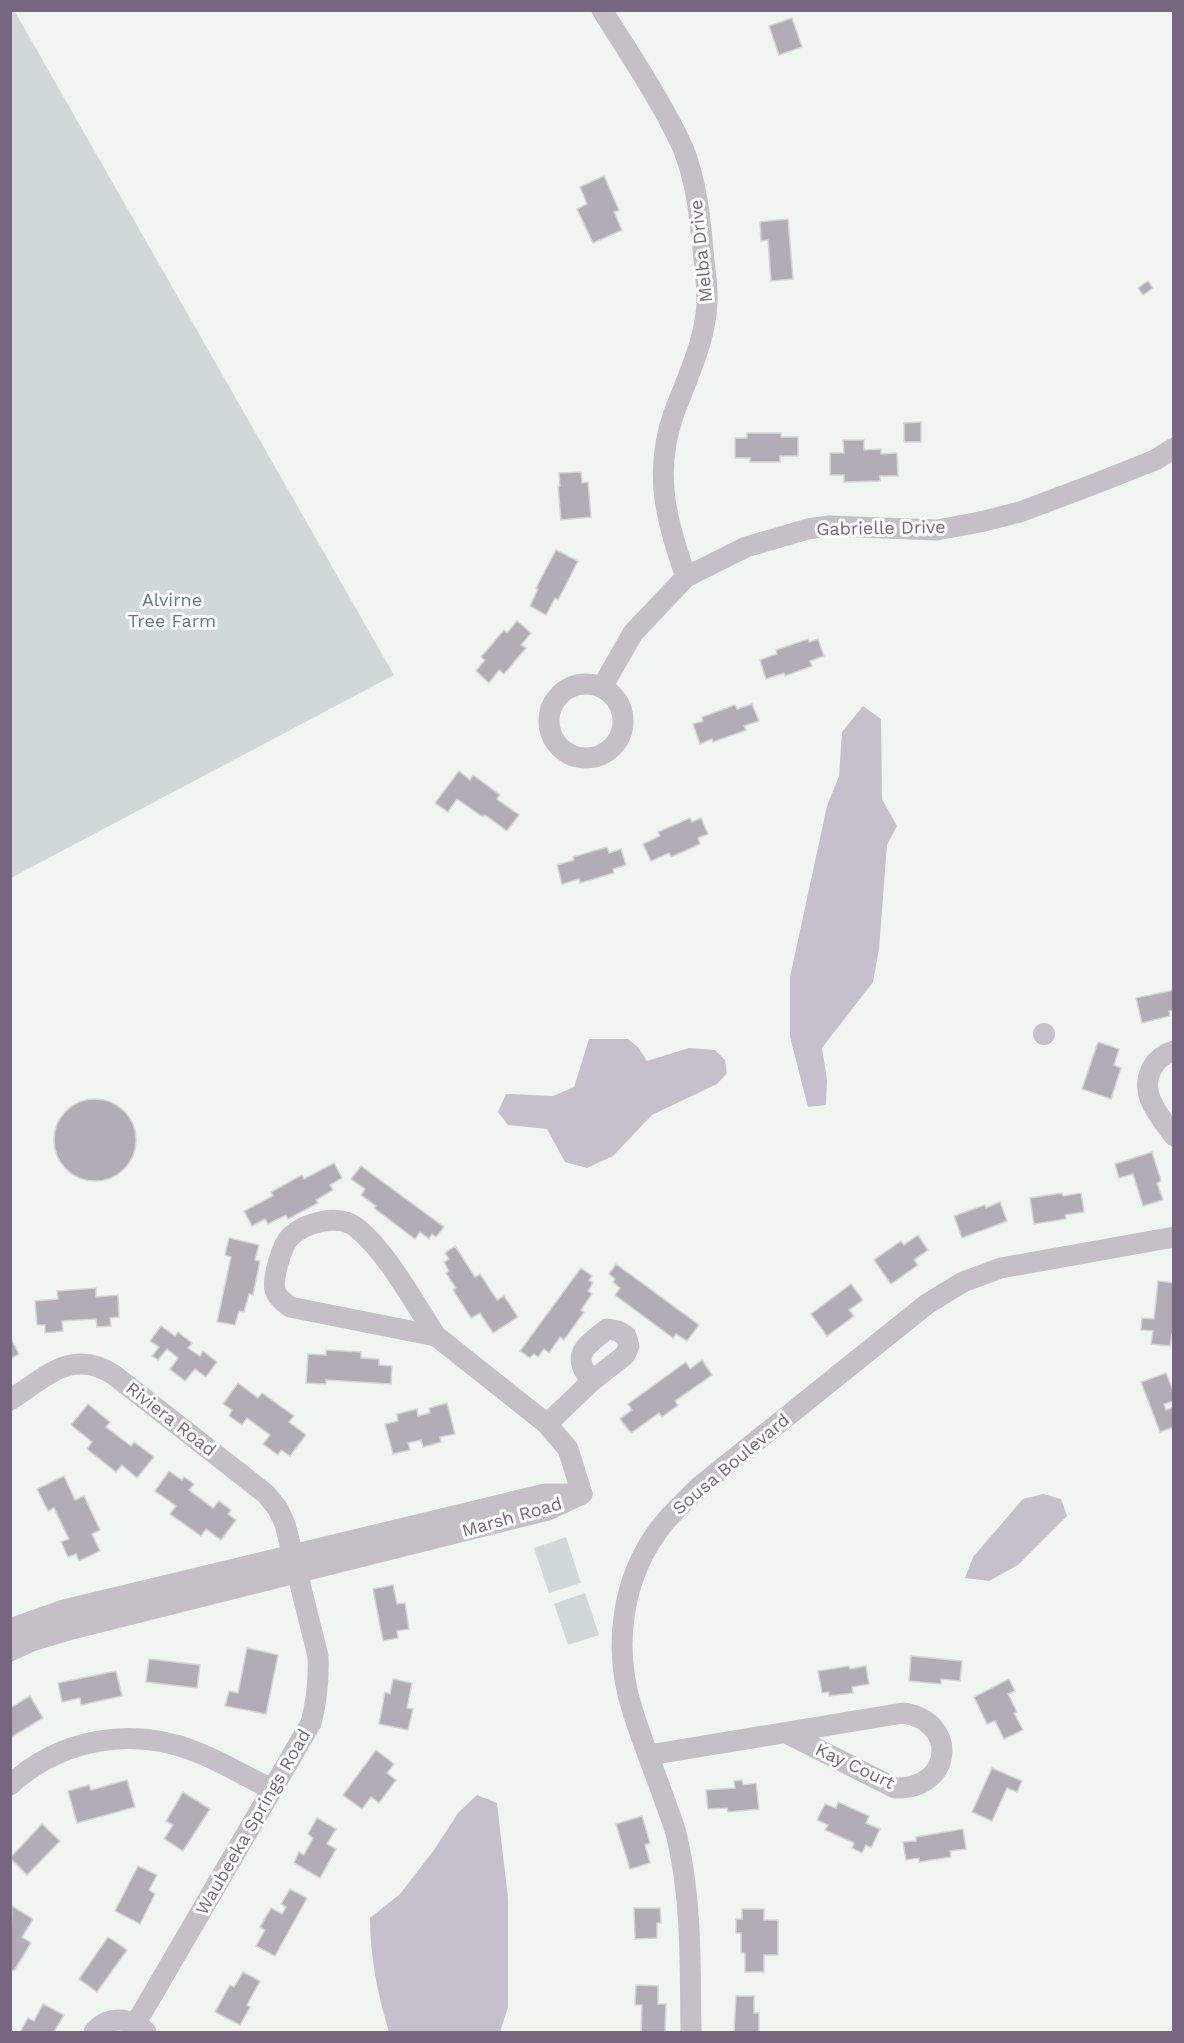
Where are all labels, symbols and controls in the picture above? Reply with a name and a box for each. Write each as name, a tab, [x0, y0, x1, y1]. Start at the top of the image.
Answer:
street label: Melba Drive	[685, 199, 716, 303]
street label: Gabrielle Drive	[816, 516, 946, 539]
park label: Alvirne Tree Farm	[128, 589, 216, 631]
street label: Riviera Road	[122, 1377, 220, 1460]
street label: Sousa Boulevard	[668, 1409, 793, 1519]
street label: Marsh Road	[459, 1492, 564, 1541]
street label: Waubeeka Springs Road	[191, 1725, 314, 1918]
street label: Kay Court	[812, 1738, 898, 1793]

